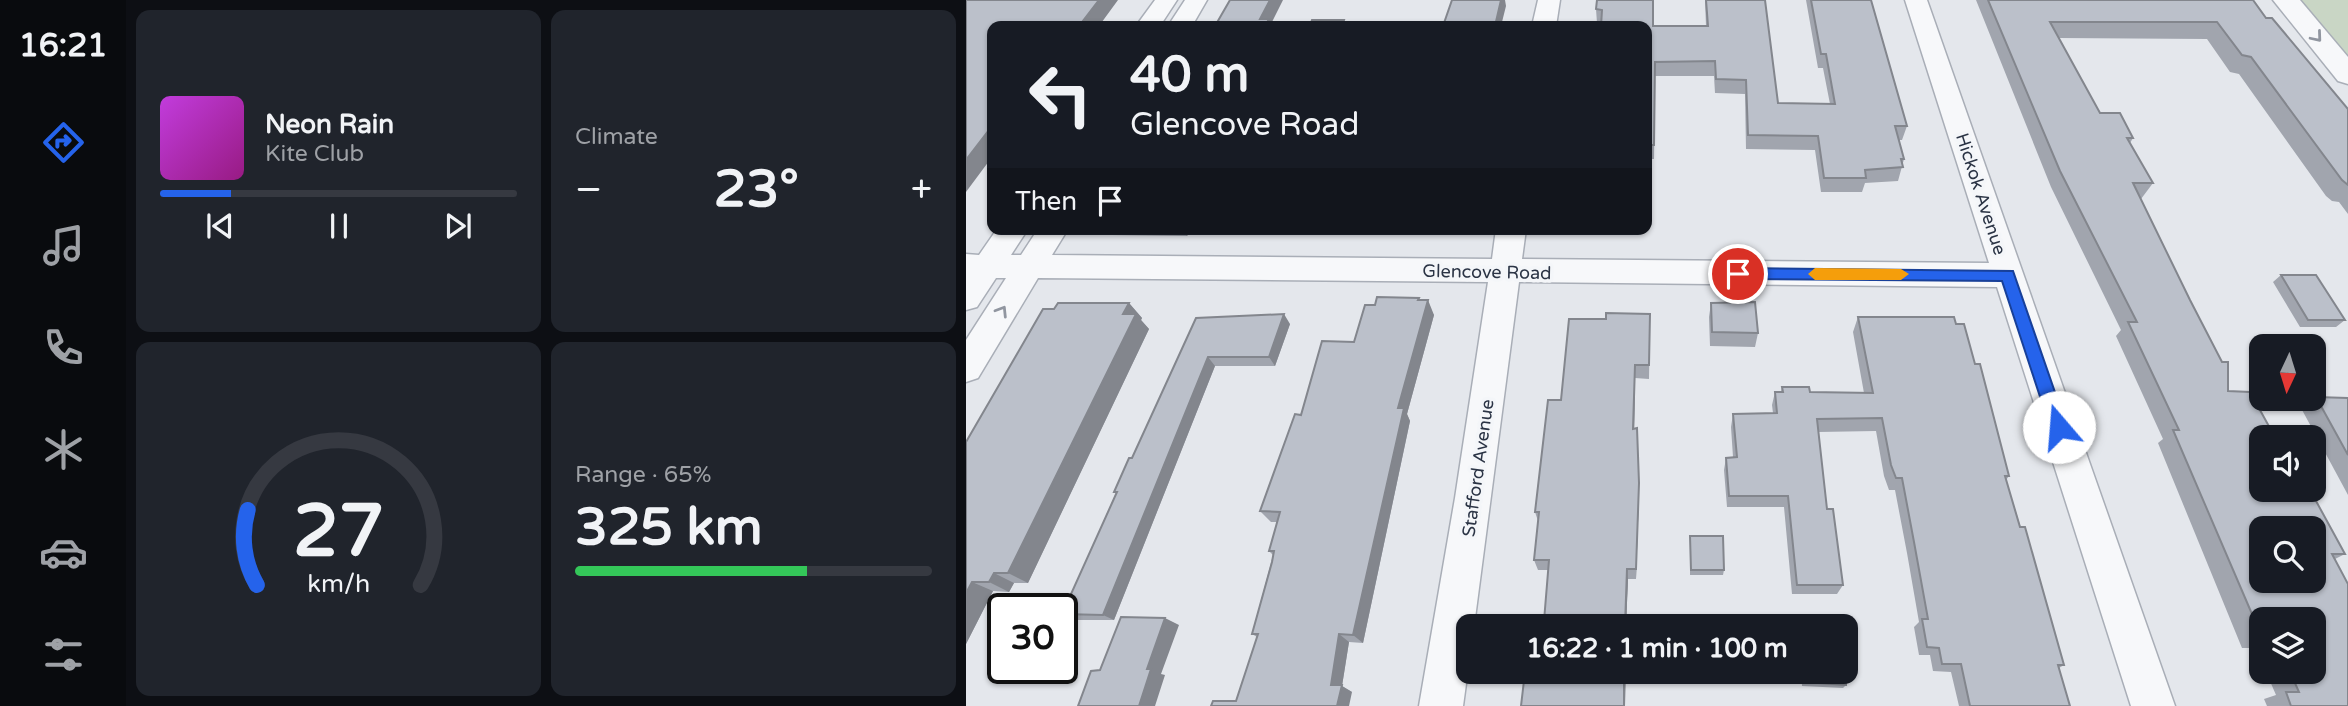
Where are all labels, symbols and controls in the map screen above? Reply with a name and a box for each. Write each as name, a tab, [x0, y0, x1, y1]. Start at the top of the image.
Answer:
text: 16:21	[19, 27, 107, 65]
one-way arrow	[2309, 29, 2321, 42]
text: 40 m	[1130, 46, 1249, 105]
icon: left	[1015, 49, 1106, 140]
text: Glencove Road	[1130, 106, 1360, 144]
text: Neon Rain	[265, 109, 394, 140]
icon: directions	[39, 118, 88, 167]
text: Climate	[575, 123, 658, 151]
street label: Hickok Avenue	[1951, 130, 2011, 258]
text: Kite Club	[265, 140, 364, 168]
text: 23°	[714, 158, 799, 221]
text: −	[575, 167, 602, 213]
text: +	[911, 167, 932, 213]
icon: arrive	[1091, 182, 1129, 220]
text: Then	[1015, 186, 1077, 217]
icon: previous	[201, 207, 239, 245]
icon: pause	[320, 207, 358, 245]
icon: next	[439, 207, 477, 245]
icon: music	[39, 221, 88, 270]
pin	[1708, 244, 1768, 304]
icon: arrive	[1719, 255, 1757, 293]
street label: Glencove Road	[1422, 260, 1552, 284]
one-way arrow	[994, 305, 1007, 318]
icon: phone	[39, 323, 88, 372]
north arrow	[2249, 334, 2326, 411]
map controls	[2249, 334, 2326, 684]
position arrow	[2022, 390, 2096, 464]
street label: Stafford Avenue	[1457, 398, 1499, 538]
icon: climate	[39, 425, 88, 474]
button: sound	[2249, 425, 2326, 502]
text: Range · 65%	[575, 461, 711, 489]
text: 27	[293, 488, 384, 576]
text: 325 km	[575, 496, 763, 559]
button: search	[2249, 516, 2326, 593]
icon: car	[39, 528, 88, 577]
text: km/h	[307, 569, 370, 599]
speed limit sign: 30	[987, 593, 1078, 684]
button: layers	[2249, 607, 2326, 684]
icon: filters	[39, 630, 88, 679]
text: 16:22 · 1 min · 100 m	[1526, 633, 1788, 664]

